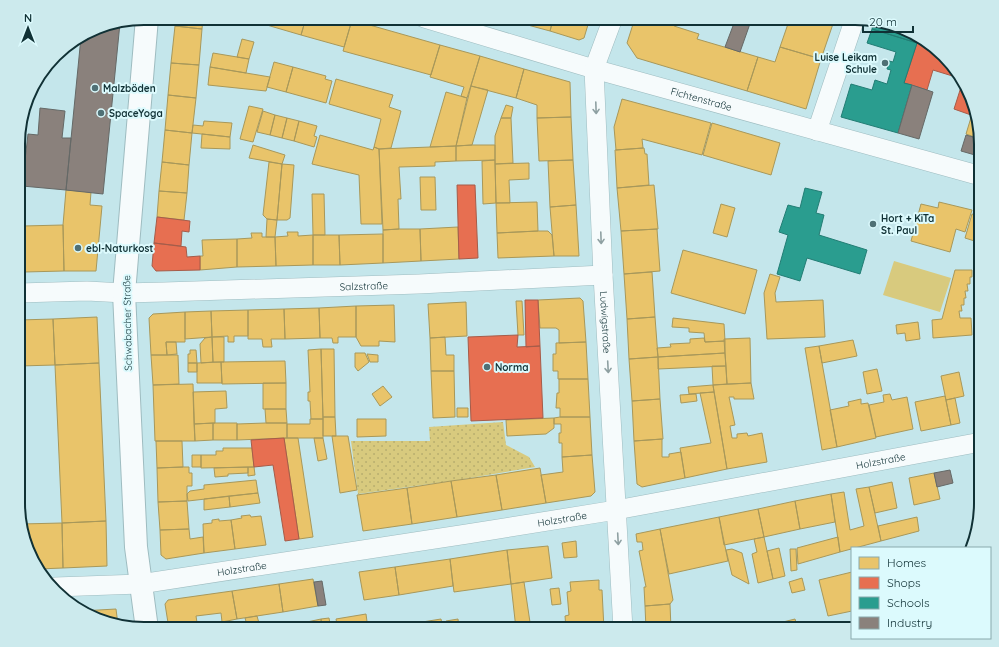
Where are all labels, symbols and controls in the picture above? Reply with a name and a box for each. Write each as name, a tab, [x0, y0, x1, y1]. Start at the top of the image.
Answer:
north arrow	[8, 8, 48, 48]
scale bar	[863, 8, 913, 34]
text: N	[24, 11, 32, 25]
text: 20 m	[869, 14, 897, 29]
place label: Luise Leikam Schule	[815, 51, 877, 76]
marker: Luise Leikam Schule	[880, 58, 890, 68]
place label: Malzböden	[103, 82, 156, 95]
marker: Malzböden	[90, 83, 100, 93]
street label: Fichtenstraße	[669, 85, 734, 114]
one-way arrow	[592, 101, 600, 114]
place label: SpaceYoga	[109, 107, 163, 120]
marker: SpaceYoga	[96, 108, 106, 118]
place label: Hort + KiTa St. Paul	[881, 212, 934, 237]
marker: Hort + KiTa St. Paul	[868, 219, 878, 229]
one-way arrow	[597, 231, 605, 244]
place label: ebl-Naturkost	[86, 242, 153, 255]
marker: ebl-Naturkost	[73, 243, 83, 253]
street label: Schwabacher Straße	[120, 275, 135, 371]
street label: Salzstraße	[339, 279, 389, 293]
street label: Ludwigstraße	[597, 291, 613, 354]
place label: Norma	[495, 361, 528, 374]
one-way arrow	[604, 361, 611, 374]
marker: Norma	[482, 362, 492, 372]
street label: Holzstraße	[855, 450, 907, 472]
street label: Holzstraße	[536, 509, 588, 530]
one-way arrow	[614, 532, 621, 545]
legend	[851, 547, 991, 639]
text: Homes	[887, 555, 927, 570]
street label: Holzstraße	[216, 559, 268, 579]
text: Shops	[887, 575, 921, 590]
text: Schools	[887, 595, 930, 610]
text: Industry	[887, 615, 932, 630]

